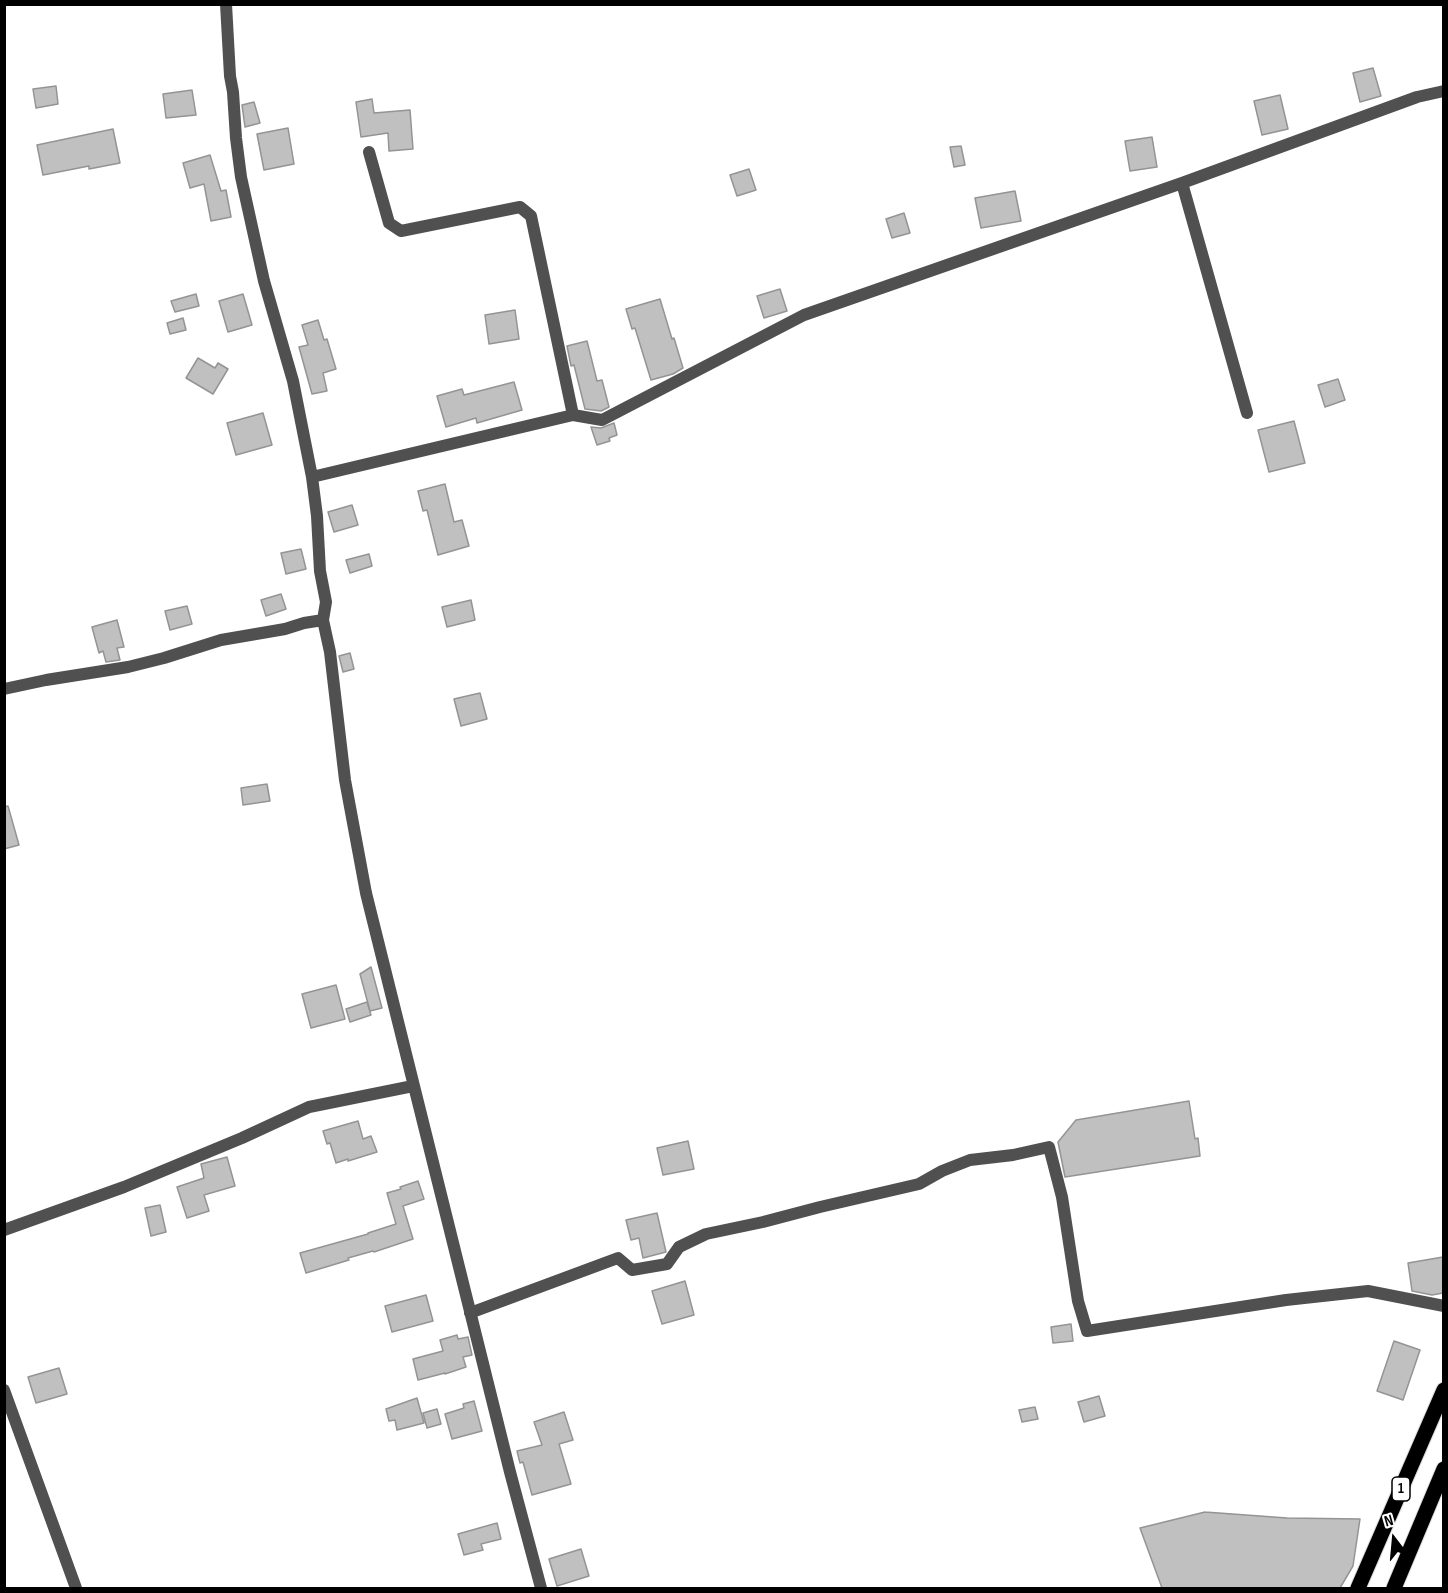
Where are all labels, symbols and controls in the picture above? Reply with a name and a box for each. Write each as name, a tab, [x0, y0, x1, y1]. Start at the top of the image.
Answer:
road number: 1	[1392, 1477, 1410, 1501]
north arrow	[1364, 1509, 1424, 1569]
text: N	[1382, 1511, 1396, 1532]

